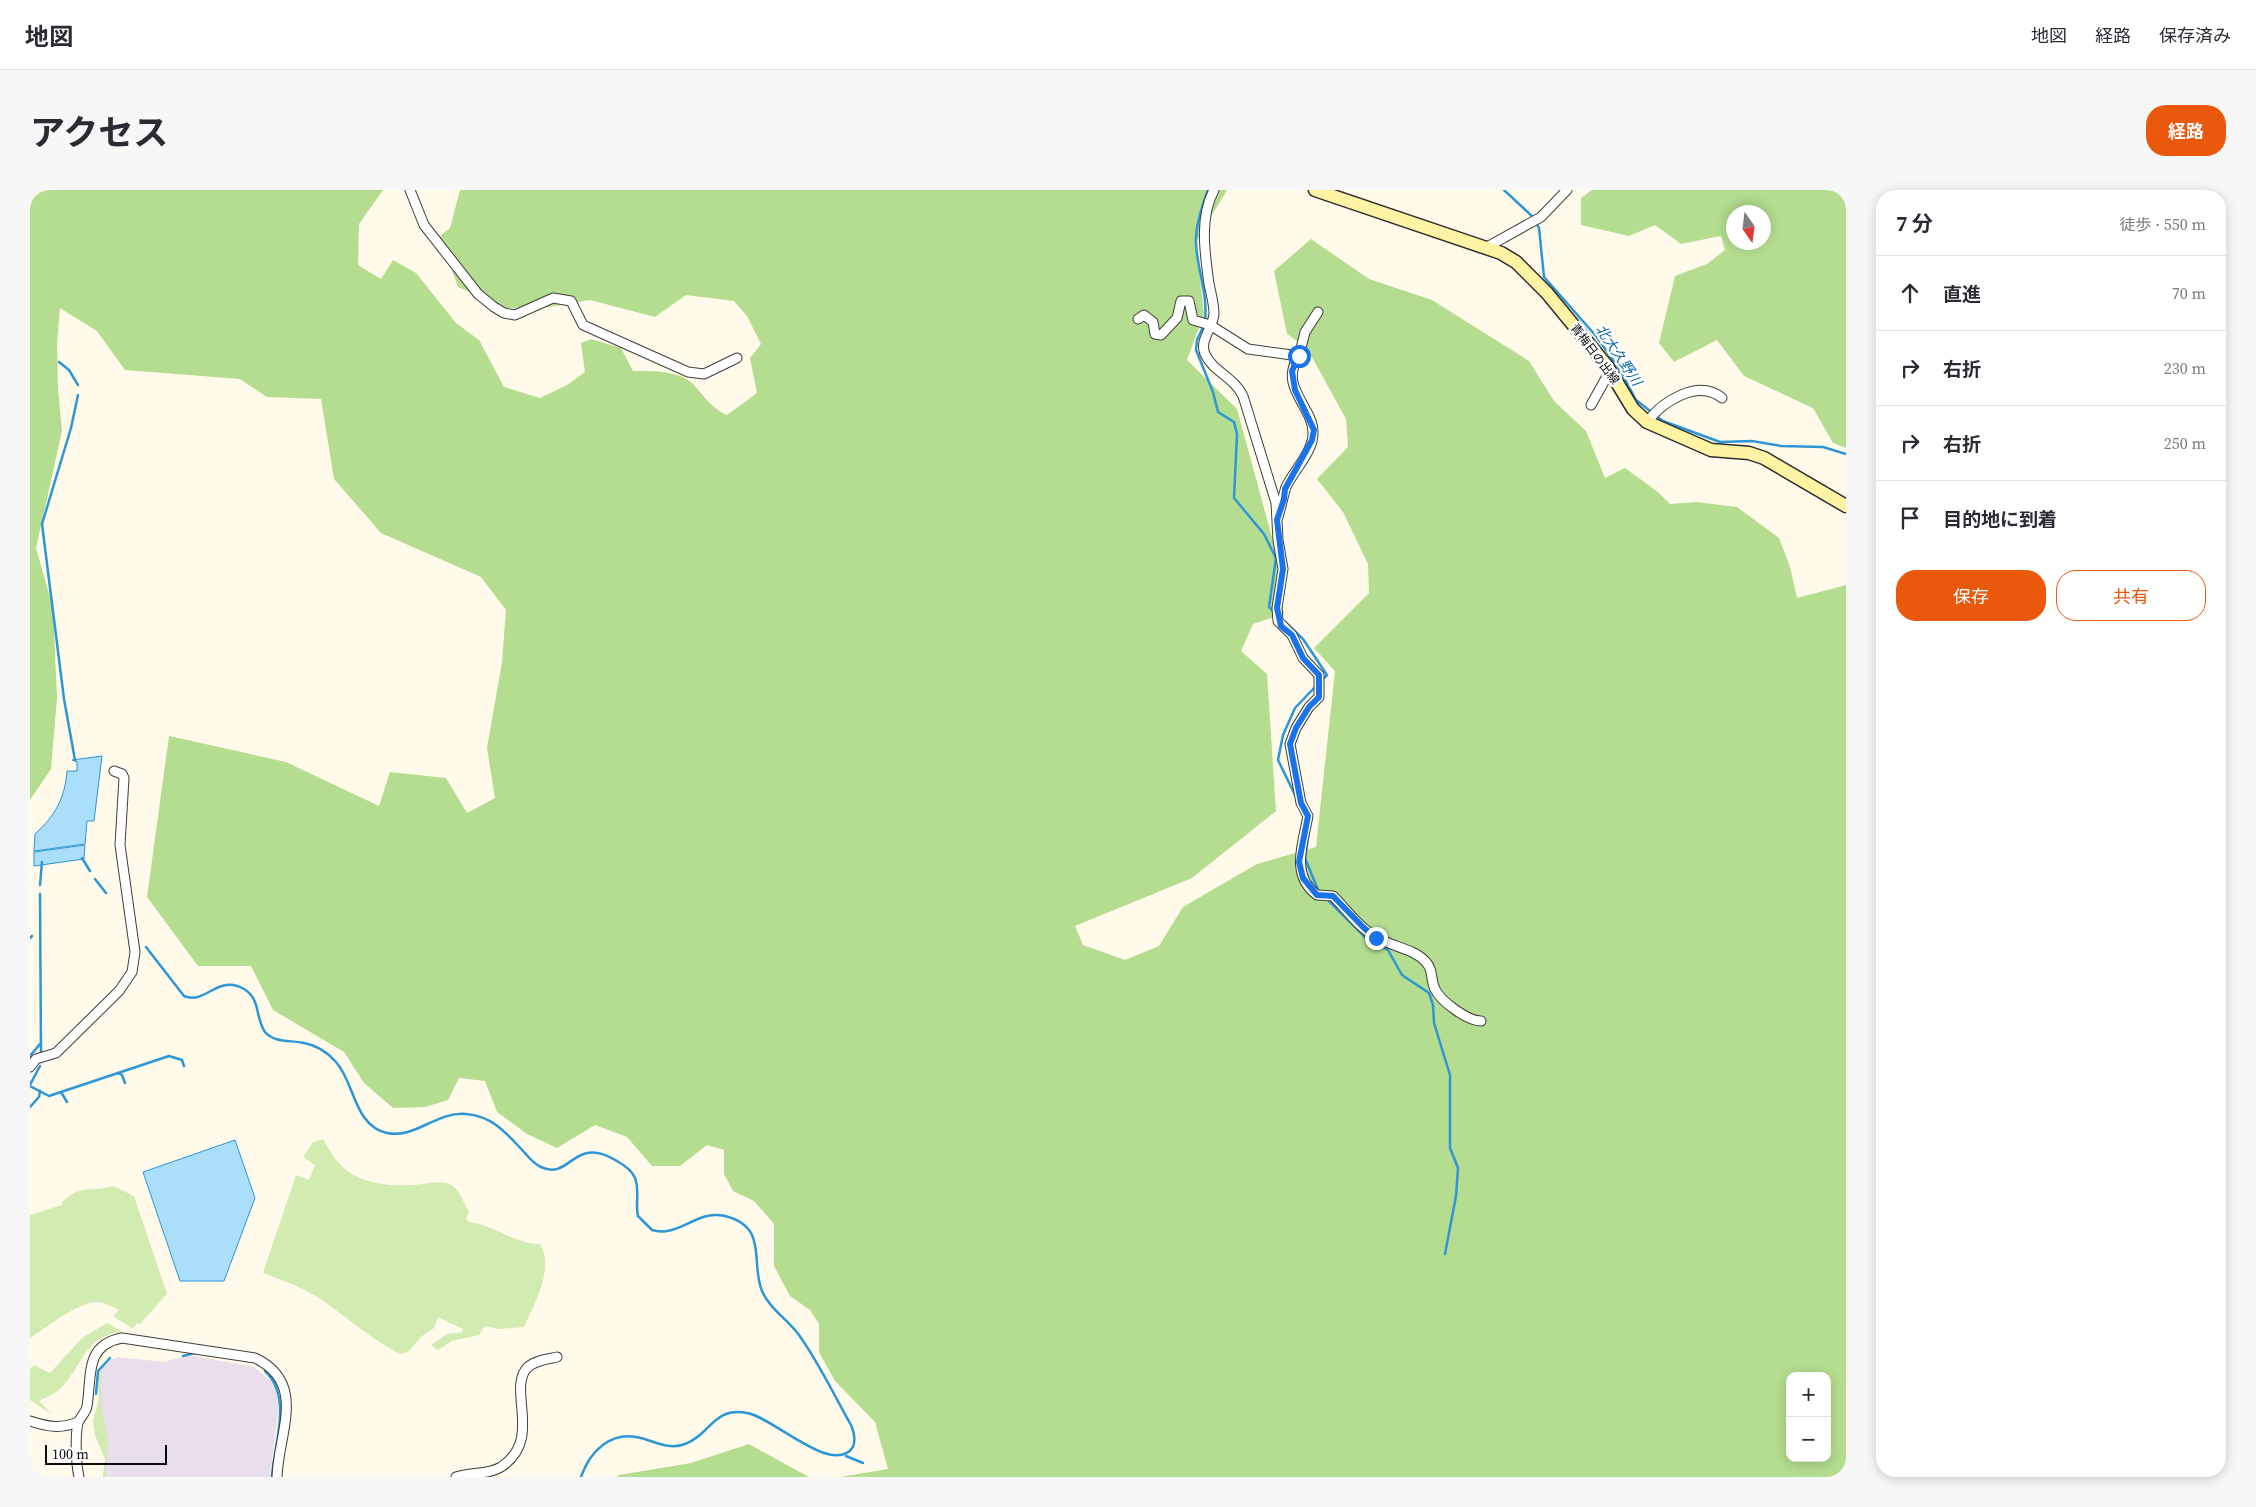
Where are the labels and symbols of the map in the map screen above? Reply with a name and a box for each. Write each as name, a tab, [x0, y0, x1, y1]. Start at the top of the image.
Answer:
north arrow	[1726, 205, 1771, 250]
street label: 青梅日の出線	[1567, 320, 1623, 388]
water label: 北大久野川	[1591, 320, 1648, 391]
route start	[1288, 345, 1311, 368]
route end	[1365, 927, 1388, 950]
scale bar	[45, 1442, 168, 1465]

